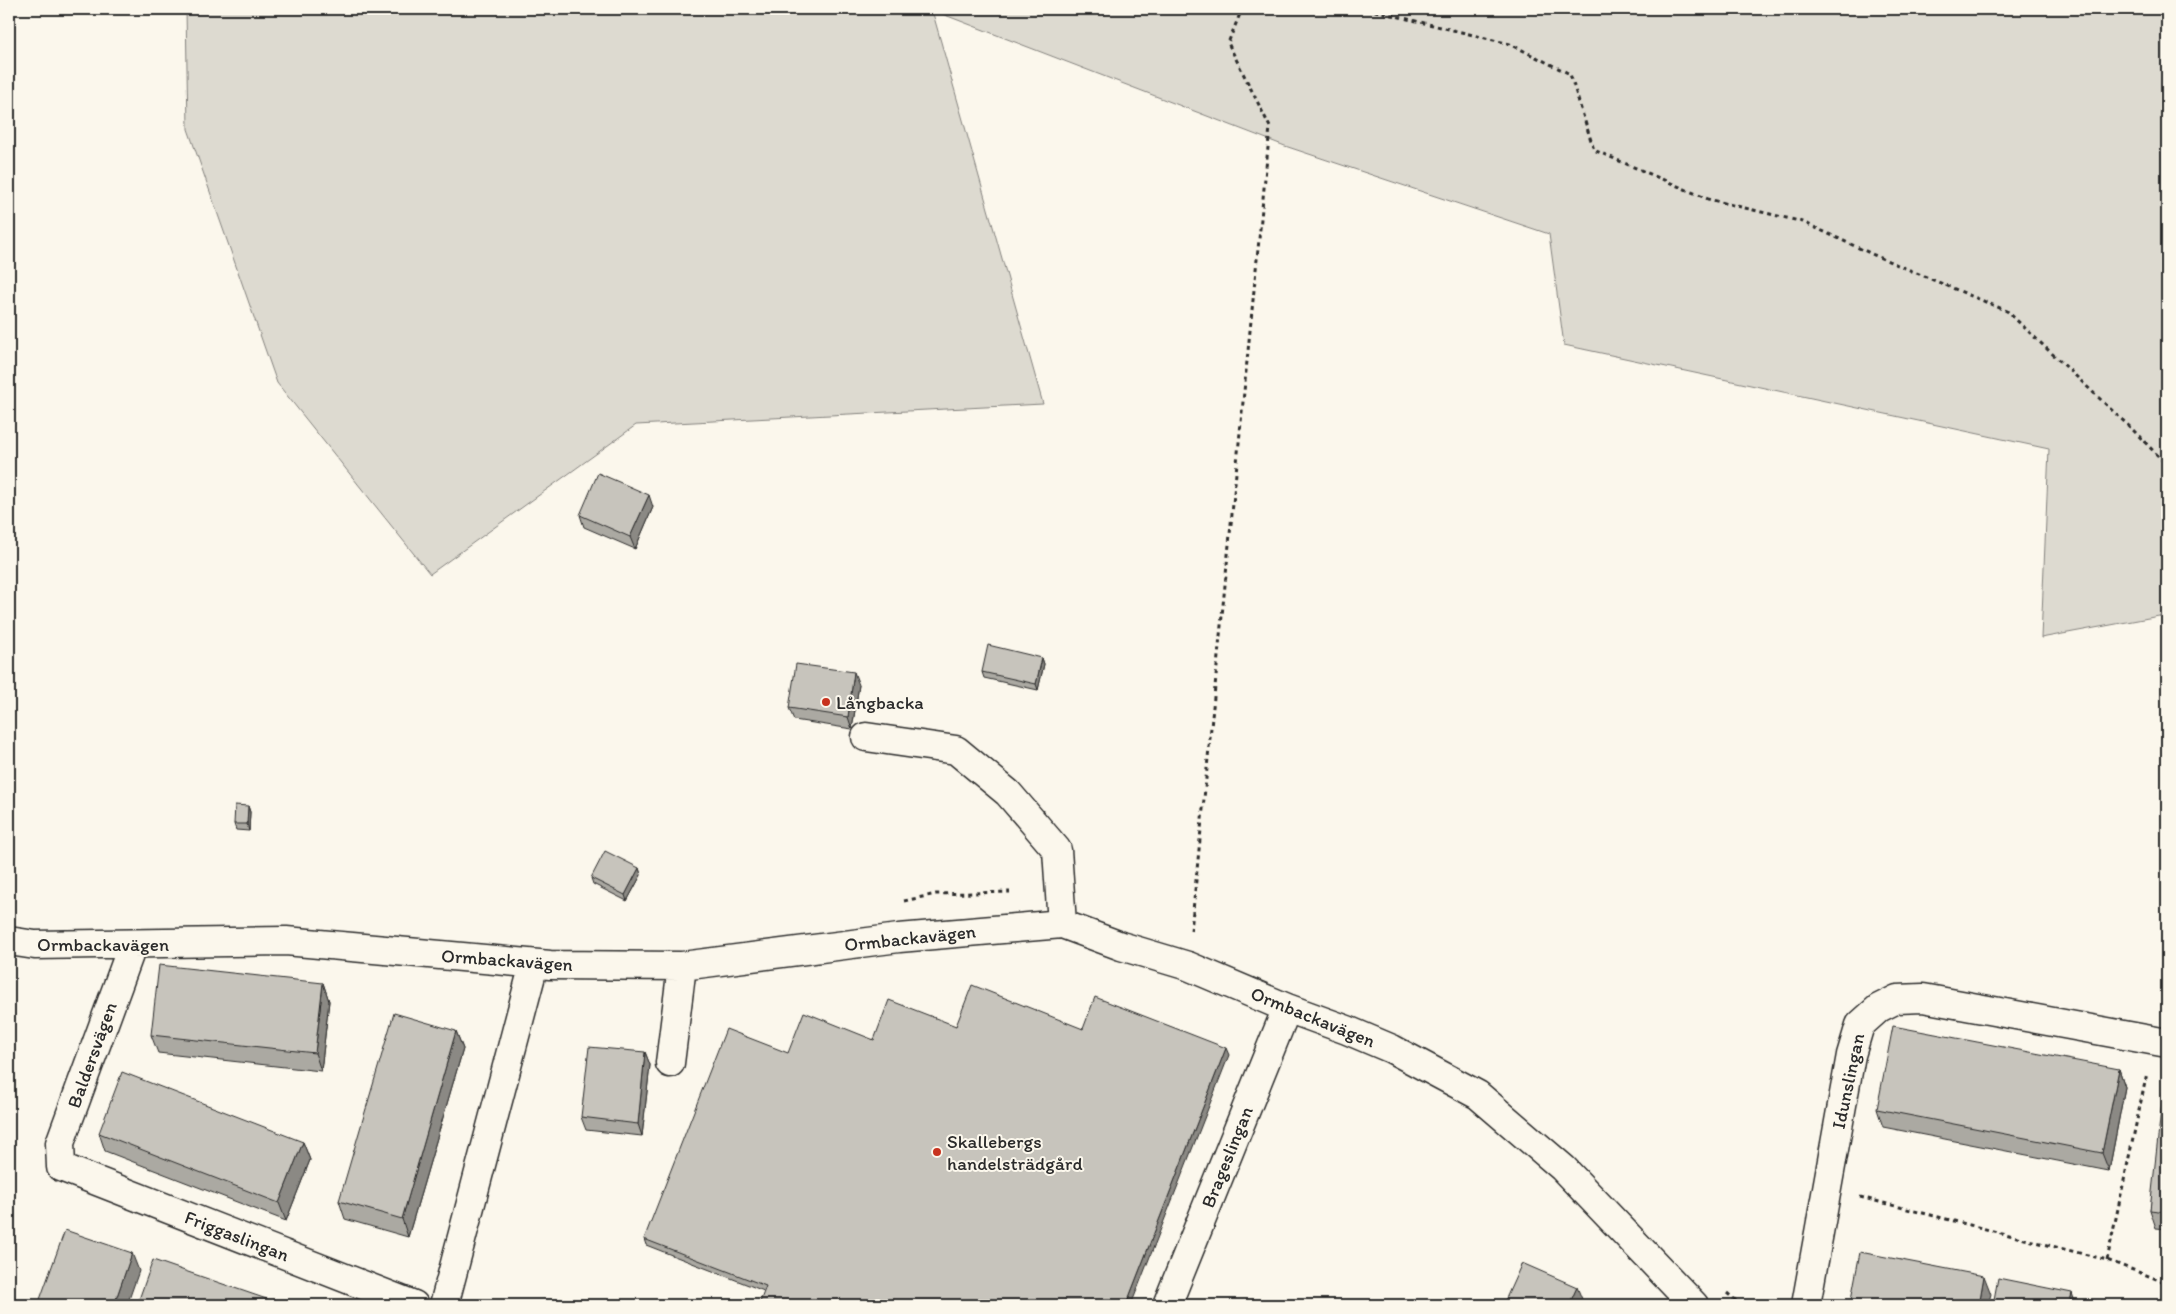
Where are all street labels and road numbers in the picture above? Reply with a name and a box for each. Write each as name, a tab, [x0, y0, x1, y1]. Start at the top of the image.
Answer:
street label: Ormbackavägen	[843, 920, 977, 956]
street label: Ormbackavägen	[37, 933, 169, 956]
street label: Ormbackavägen	[440, 944, 574, 976]
street label: Ormbackavägen	[1247, 982, 1379, 1052]
street label: Baldersvägen	[62, 999, 122, 1111]
street label: Idunslingan	[1827, 1031, 1869, 1131]
street label: Brageslingan	[1196, 1103, 1258, 1211]
street label: Friggaslingan	[182, 1206, 292, 1266]

